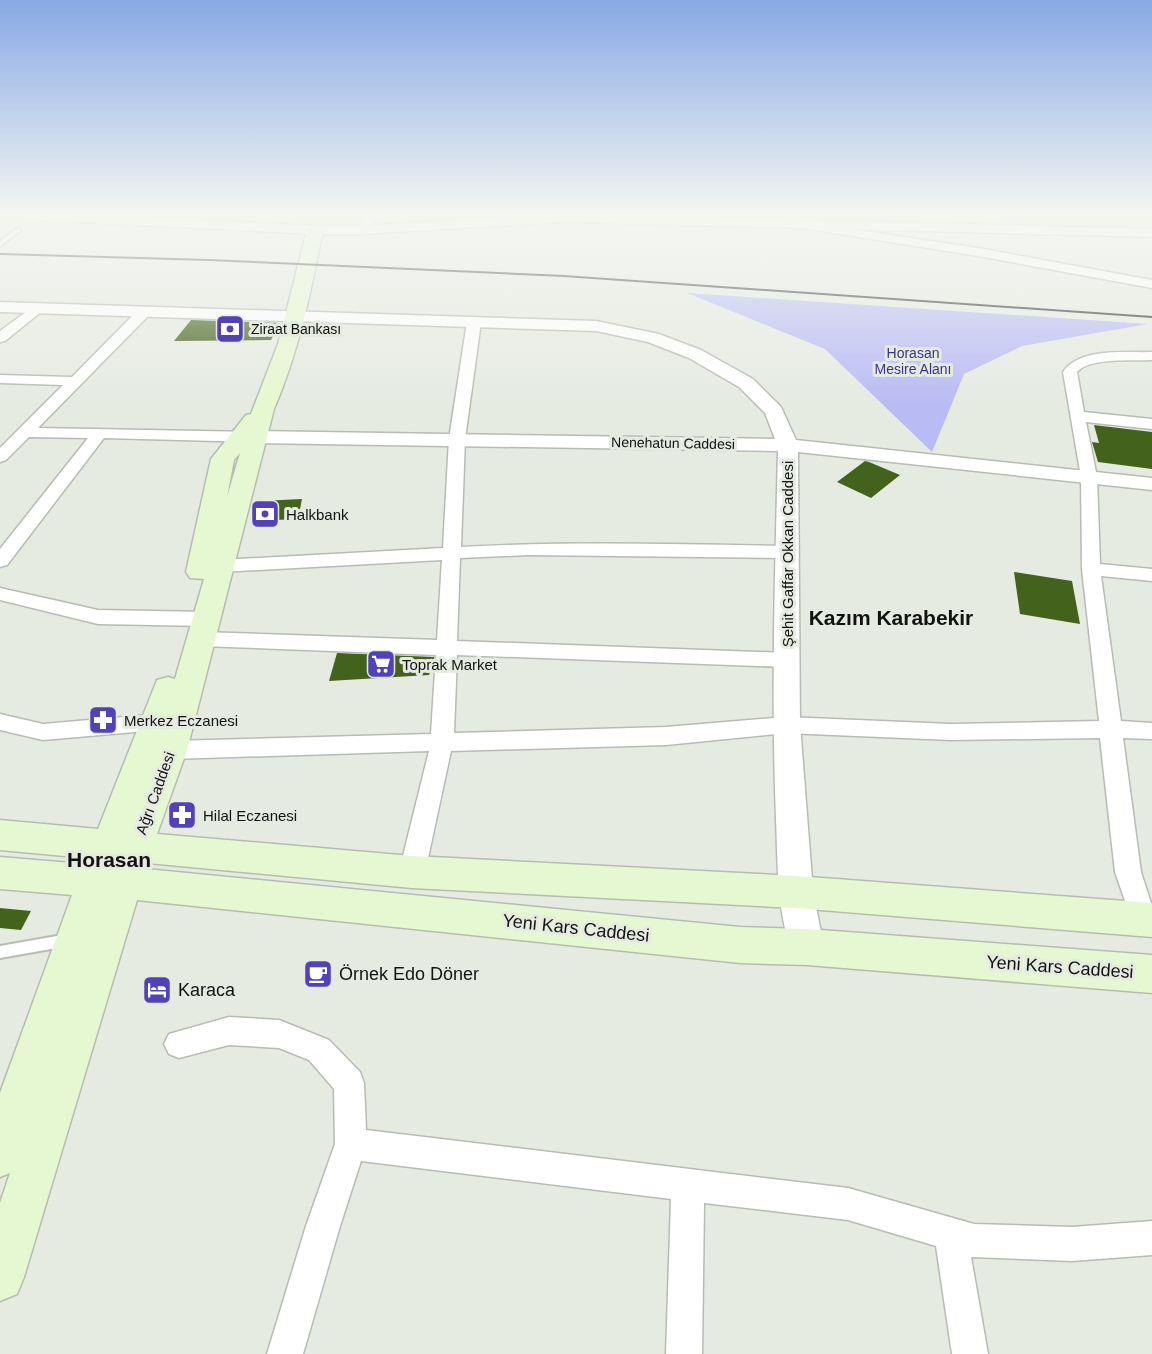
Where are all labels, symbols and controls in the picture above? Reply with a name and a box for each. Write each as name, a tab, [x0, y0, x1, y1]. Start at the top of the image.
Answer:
bank icon: Ziraat Bankası	[214, 313, 246, 345]
place label: Ziraat Bankası	[251, 321, 341, 337]
park label: Horasan Mesire Alanı	[874, 345, 952, 377]
street label: Nenehatun Caddesi	[611, 434, 735, 452]
street label: Şehit Gaffar Okkan Caddesi	[779, 461, 796, 647]
bank icon: Halkbank	[249, 498, 281, 530]
place label: Halkbank	[286, 506, 349, 523]
district label: Kazım Karabekir	[809, 606, 973, 629]
supermarket icon: Toprak Market	[365, 648, 397, 680]
place label: Toprak Market	[402, 656, 498, 673]
pharmacy icon: Merkez Eczanesi	[87, 704, 119, 736]
place label: Merkez Eczanesi	[124, 712, 238, 729]
street label: Ağrı Caddesi	[132, 749, 178, 837]
pharmacy icon: Hilal Eczanesi	[166, 799, 198, 831]
place label: Hilal Eczanesi	[203, 807, 297, 824]
district label: Horasan	[67, 848, 151, 871]
street label: Yeni Kars Caddesi	[502, 910, 650, 946]
street label: Yeni Kars Caddesi	[986, 952, 1134, 982]
cafe icon: Örnek Edo Döner	[302, 958, 334, 990]
place label: Örnek Edo Döner	[339, 964, 479, 984]
hotel icon: Karaca	[141, 974, 173, 1006]
place label: Karaca	[178, 980, 236, 1000]

